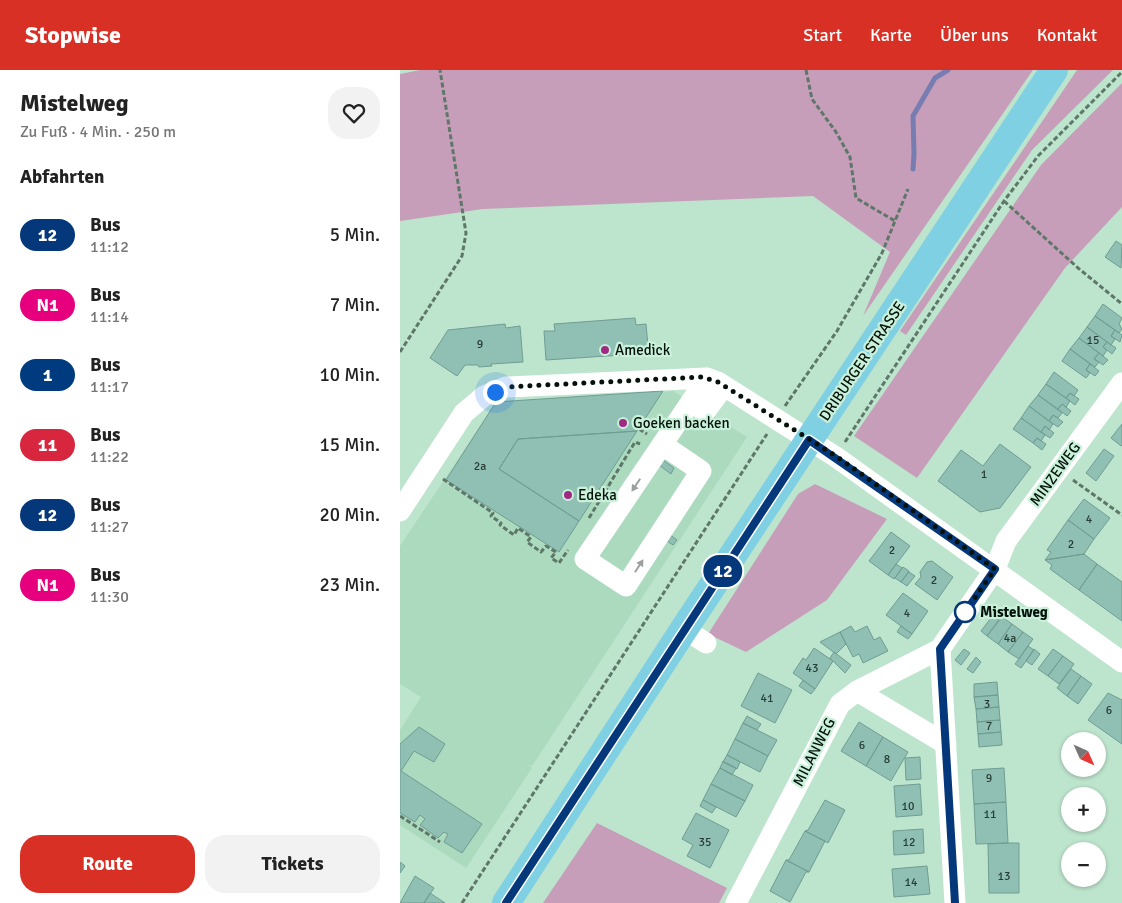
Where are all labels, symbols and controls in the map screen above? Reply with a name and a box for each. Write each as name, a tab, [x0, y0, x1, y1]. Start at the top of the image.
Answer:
text: Stopwise	[25, 20, 121, 50]
text: Start	[803, 24, 842, 46]
text: Karte	[870, 24, 912, 46]
text: Über uns	[940, 24, 1009, 46]
text: Kontakt	[1037, 24, 1097, 46]
button: heart	[328, 87, 380, 139]
text: Mistelweg	[20, 88, 129, 118]
text: Zu Fuß · 4 Min. · 250 m	[20, 122, 176, 142]
text: Abfahrten	[20, 165, 104, 189]
text: Bus	[90, 213, 121, 237]
text: 5 Min.	[330, 223, 380, 247]
text: 12	[38, 224, 57, 246]
text: 11:12	[90, 237, 129, 257]
text: Bus	[90, 283, 121, 307]
text: 7 Min.	[330, 293, 380, 317]
text: N1	[36, 294, 59, 316]
street label: DRIBURGER STRASSE	[815, 298, 909, 424]
text: 11:14	[90, 307, 129, 327]
house number: 15	[1087, 333, 1099, 348]
house number: 9	[477, 337, 483, 352]
place label: Amedick	[615, 341, 671, 359]
marker: Amedick	[599, 344, 611, 356]
text: Bus	[90, 353, 121, 377]
text: 10 Min.	[319, 363, 380, 387]
text: 1	[43, 364, 52, 386]
text: 11:17	[90, 377, 129, 397]
your location	[483, 380, 508, 405]
place label: Goeken backen	[633, 414, 730, 432]
marker: Goeken backen	[617, 417, 629, 429]
text: Bus	[90, 423, 121, 447]
text: 15 Min.	[319, 433, 380, 457]
text: 11	[38, 434, 57, 456]
street label: MINZEWEG	[1026, 439, 1084, 509]
text: 11:22	[90, 447, 129, 467]
house number: 2a	[474, 459, 486, 474]
house number: 1	[981, 467, 987, 482]
one-way arrow	[631, 478, 641, 492]
place label: Edeka	[578, 486, 617, 504]
marker: Edeka	[562, 489, 574, 501]
text: Bus	[90, 493, 121, 517]
text: 20 Min.	[319, 503, 380, 527]
text: 12	[38, 504, 57, 526]
house number: 4	[1086, 512, 1093, 527]
text: 11:27	[90, 517, 129, 537]
house number: 2	[1068, 537, 1074, 552]
house number: 2	[889, 543, 895, 558]
line badge: 12	[700, 555, 746, 587]
one-way arrow	[634, 559, 644, 572]
text: 12	[713, 560, 733, 582]
text: Bus	[90, 563, 121, 587]
text: 23 Min.	[319, 573, 380, 597]
house number: 2	[931, 573, 937, 588]
text: N1	[36, 574, 59, 596]
text: 11:30	[90, 587, 129, 607]
marker: Mistelweg	[954, 601, 976, 623]
place label: Mistelweg	[980, 603, 1048, 621]
house number: 4	[904, 606, 911, 621]
house number: 4a	[1004, 631, 1016, 646]
house number: 43	[806, 661, 818, 676]
house number: 41	[761, 691, 773, 706]
house number: 3	[984, 697, 990, 712]
house number: 6	[1106, 703, 1112, 718]
street label: MILANWEG	[789, 715, 839, 789]
house number: 7	[986, 719, 992, 734]
north arrow	[1061, 732, 1106, 778]
map controls	[1061, 732, 1106, 887]
house number: 6	[859, 738, 865, 753]
house number: 8	[884, 752, 890, 767]
house number: 9	[986, 771, 992, 786]
button: +	[1061, 787, 1106, 832]
house number: 10	[902, 799, 914, 814]
house number: 11	[984, 807, 996, 822]
button: Route	[20, 835, 195, 893]
button: Tickets	[205, 835, 380, 893]
house number: 35	[699, 835, 711, 850]
house number: 12	[903, 835, 915, 850]
button: −	[1061, 842, 1106, 887]
house number: 13	[998, 869, 1010, 884]
house number: 14	[905, 875, 918, 890]

